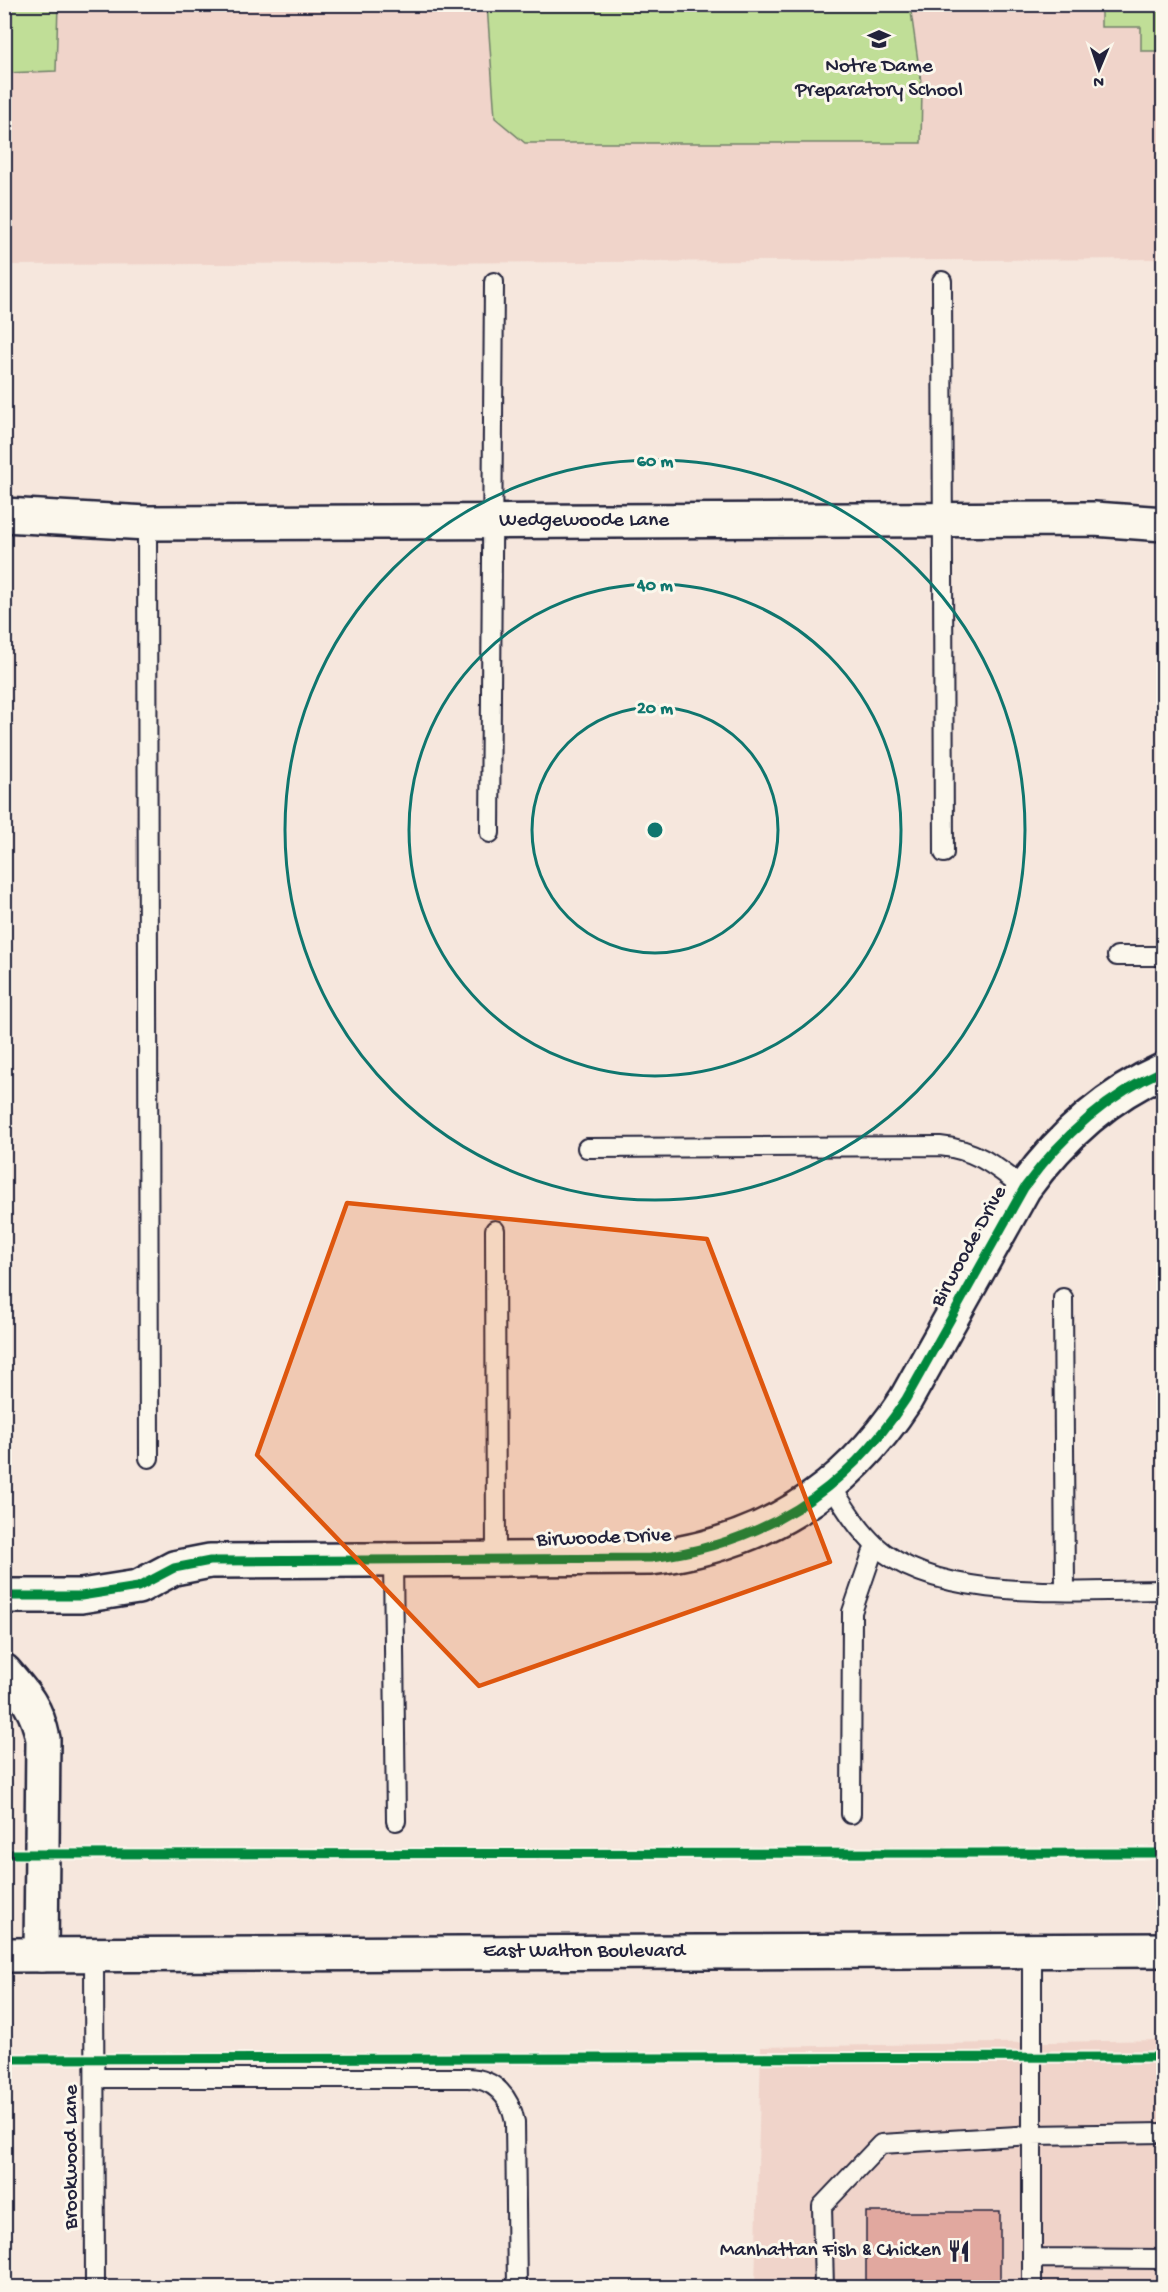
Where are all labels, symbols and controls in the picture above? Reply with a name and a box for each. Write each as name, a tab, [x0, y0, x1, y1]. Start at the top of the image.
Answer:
school or university icon: Notre Dame Preparatory School	[866, 26, 892, 52]
north arrow	[1069, 39, 1129, 99]
place label: Notre Dame Preparatory School	[794, 55, 963, 104]
text: N	[1092, 71, 1104, 90]
text: 60 m	[637, 452, 673, 473]
street label: Wedgewoode Lane	[499, 509, 670, 534]
text: 40 m	[636, 576, 673, 597]
text: 20 m	[637, 699, 673, 720]
centre of rings	[645, 820, 665, 840]
street label: Birwoode Drive	[926, 1181, 1014, 1313]
street label: Birwoode Drive	[535, 1524, 673, 1554]
street label: East Walton Boulevard	[483, 1940, 687, 1965]
street label: Brookwood Lane	[60, 2083, 85, 2230]
restaurant icon: Manhattan Fish & Chicken	[946, 2238, 972, 2264]
place label: Manhattan Fish & Chicken	[720, 2239, 941, 2264]

